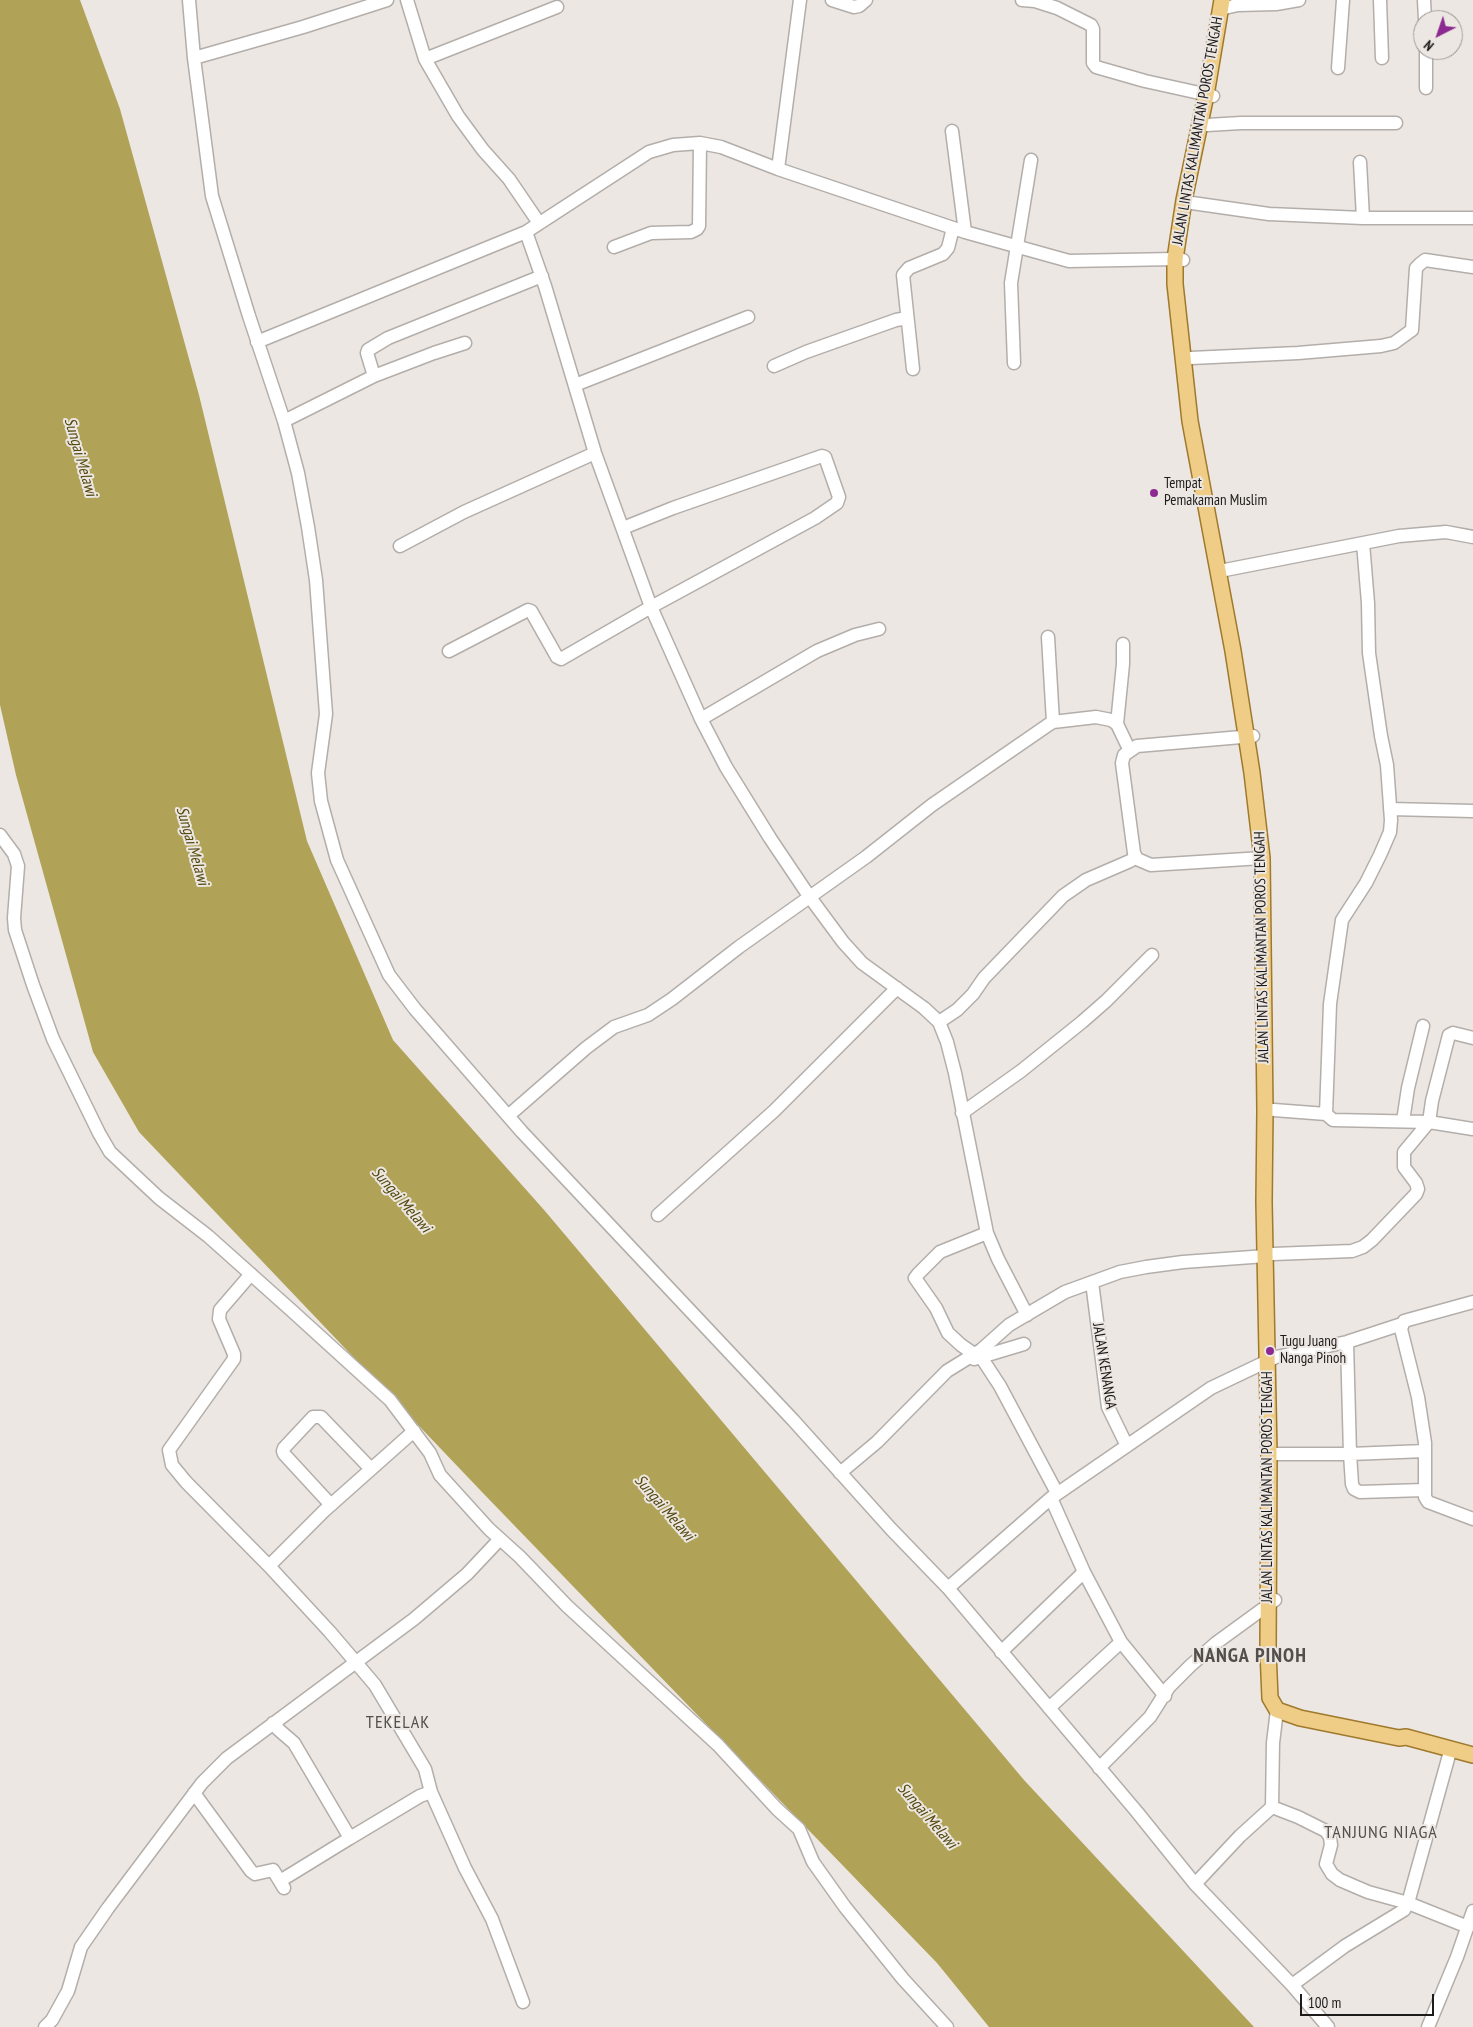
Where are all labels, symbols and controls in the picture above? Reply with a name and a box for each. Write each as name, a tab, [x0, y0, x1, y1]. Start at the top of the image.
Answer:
north arrow	[1413, 10, 1463, 60]
street label: JALAN LINTAS KALIMANTAN POROS TENGAH	[1169, 15, 1227, 247]
text: N	[1420, 36, 1438, 55]
water label: Sungai Melawi	[60, 416, 100, 498]
place label: Tempat Pemakaman Muslim	[1164, 475, 1267, 510]
marker: Tempat Pemakaman Muslim	[1148, 487, 1160, 499]
water label: Sungai Melawi	[172, 805, 212, 887]
street label: JALAN LINTAS KALIMANTAN POROS TENGAH	[1251, 831, 1273, 1063]
water label: Sungai Melawi	[367, 1163, 435, 1237]
street label: JALAN KENANGA	[1088, 1322, 1120, 1410]
place label: Tugu Juang Nanga Pinoh	[1280, 1333, 1346, 1368]
marker: Tugu Juang Nanga Pinoh	[1264, 1345, 1276, 1357]
street label: JALAN LINTAS KALIMANTAN POROS TENGAH	[1259, 1371, 1277, 1603]
water label: Sungai Melawi	[630, 1471, 698, 1545]
district label: NANGA PINOH	[1192, 1644, 1308, 1668]
district label: TEKELAK	[365, 1712, 431, 1734]
water label: Sungai Melawi	[893, 1779, 961, 1853]
district label: TANJUNG NIAGA	[1323, 1822, 1439, 1844]
scale bar	[1303, 1984, 1437, 2016]
text: 100 m	[1308, 1993, 1341, 2012]

